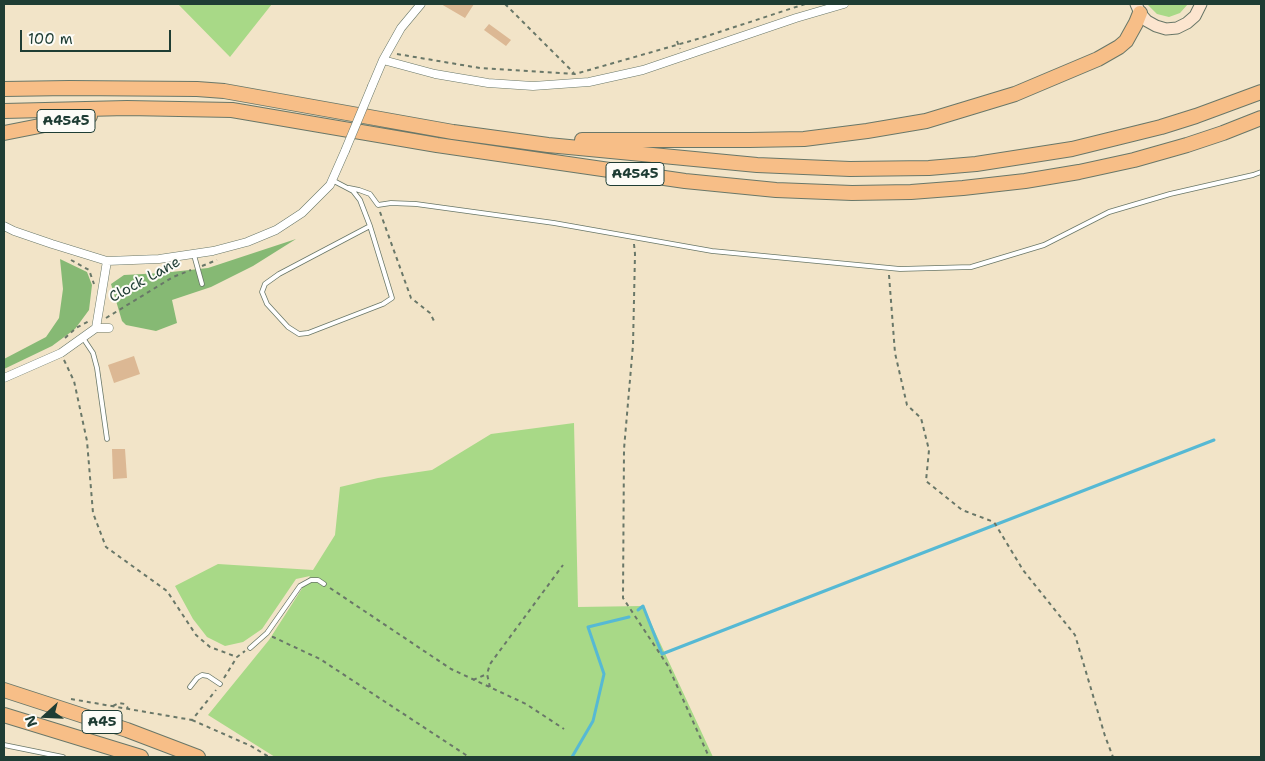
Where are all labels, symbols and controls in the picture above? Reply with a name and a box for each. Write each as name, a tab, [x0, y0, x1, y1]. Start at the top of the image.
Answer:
scale bar	[22, 20, 174, 52]
text: 100 m	[28, 29, 73, 49]
road number: A4545	[37, 110, 95, 132]
road number: A4545	[606, 162, 664, 185]
street label: Clock Lane	[106, 253, 184, 307]
north arrow	[20, 691, 70, 741]
road number: A45	[82, 710, 122, 734]
text: N	[21, 713, 41, 729]

